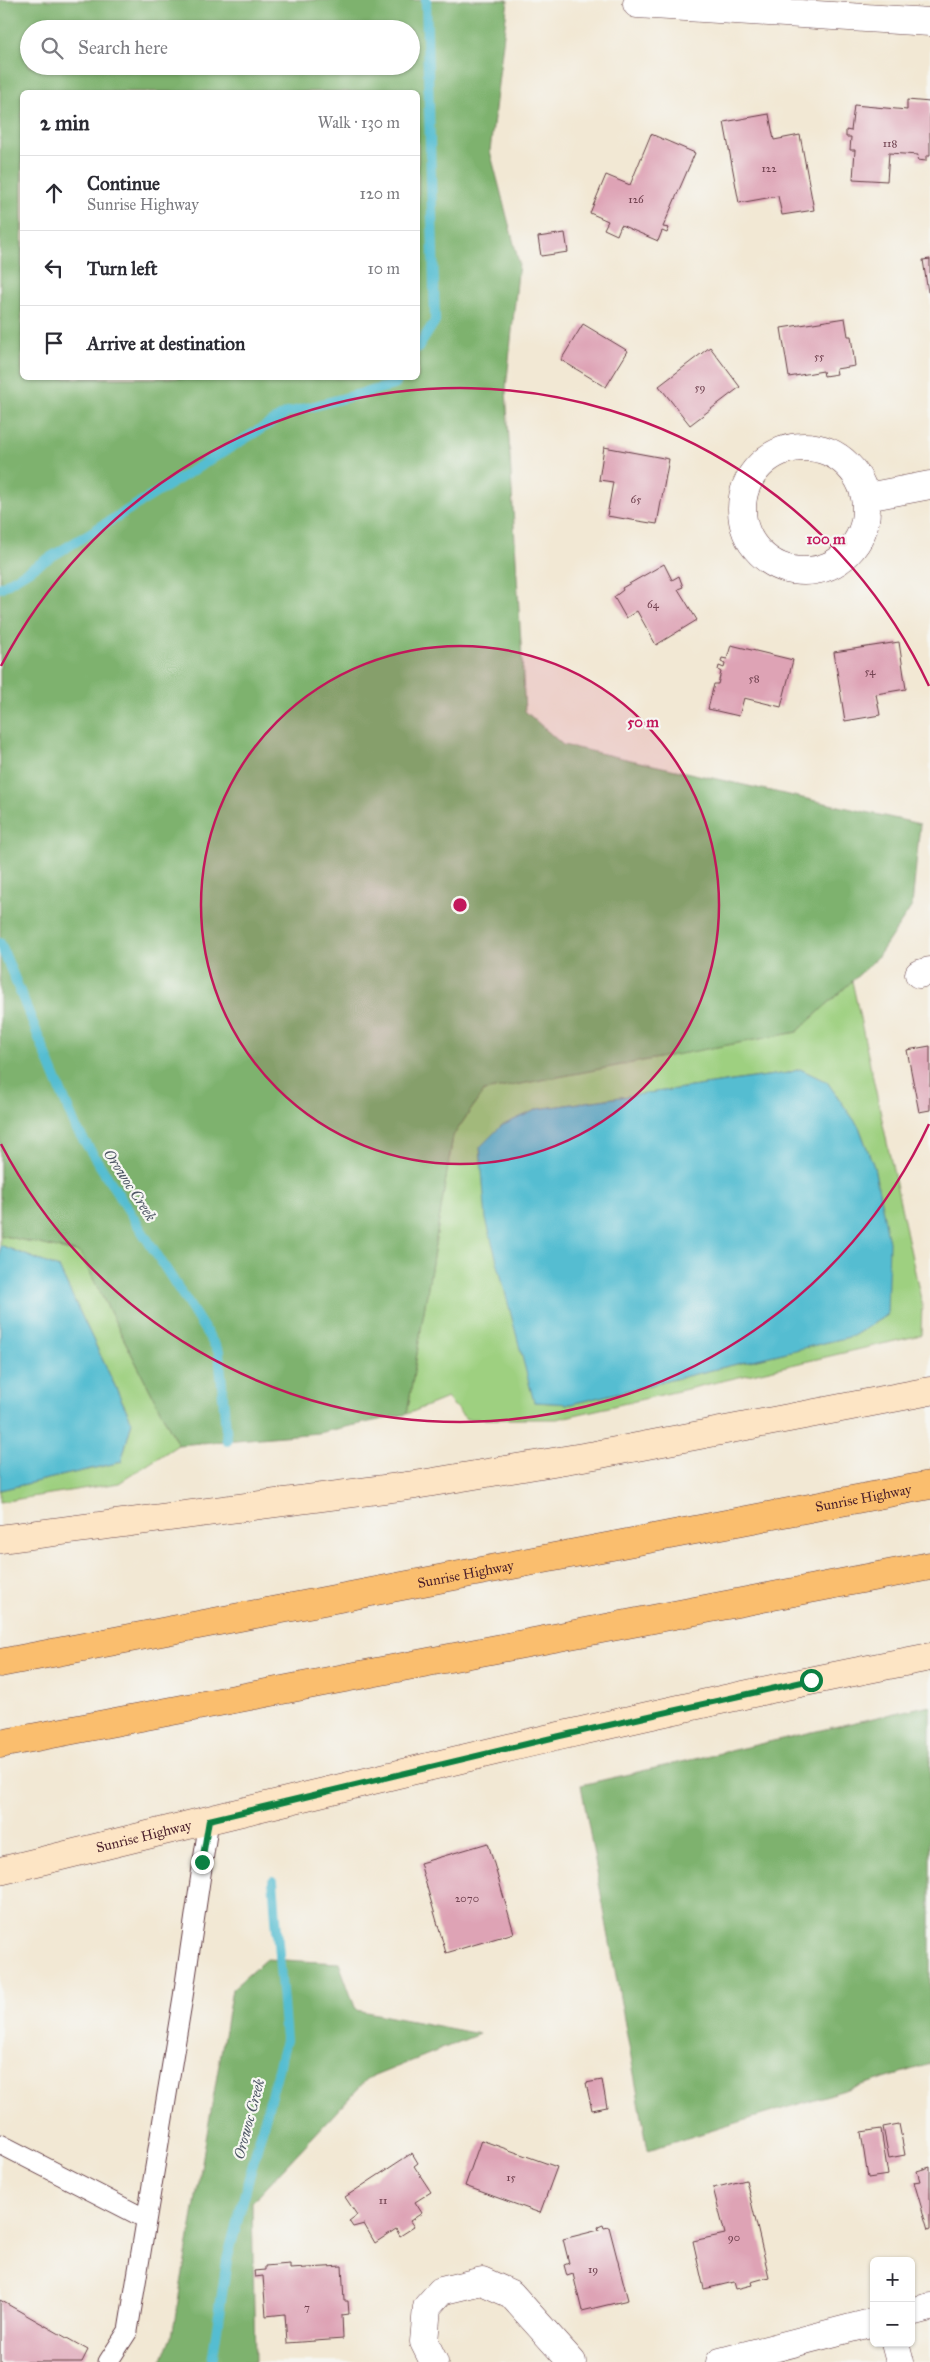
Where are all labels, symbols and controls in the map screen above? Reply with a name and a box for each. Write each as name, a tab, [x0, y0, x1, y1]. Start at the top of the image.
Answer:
search box	[20, 20, 420, 75]
icon: search	[38, 34, 66, 62]
text: Search here	[78, 36, 168, 59]
text: 2 min	[40, 110, 90, 136]
text: Walk · 130 m	[318, 113, 400, 132]
house number: 118	[883, 137, 897, 150]
house number: 122	[761, 162, 777, 175]
text: Continue	[87, 172, 160, 195]
icon: ahead	[40, 179, 68, 207]
text: 120 m	[360, 184, 400, 203]
house number: 126	[628, 193, 644, 206]
text: Sunrise Highway	[87, 195, 199, 214]
icon: left	[40, 254, 68, 282]
text: Turn left	[87, 257, 157, 280]
text: 10 m	[368, 259, 400, 278]
icon: arrive	[40, 329, 68, 357]
text: Arrive at destination	[87, 332, 245, 355]
house number: 55	[814, 350, 824, 363]
house number: 59	[694, 381, 706, 394]
house number: 65	[631, 493, 641, 506]
text: 100 m	[806, 530, 846, 548]
house number: 64	[647, 598, 660, 611]
house number: 54	[865, 665, 876, 678]
house number: 58	[749, 672, 760, 685]
text: 50 m	[627, 713, 659, 731]
centre of rings	[451, 896, 469, 914]
water label: Orowoc Creek	[100, 1146, 160, 1225]
street label: Sunrise Highway	[814, 1481, 913, 1516]
street label: Sunrise Highway	[416, 1557, 516, 1592]
route start	[800, 1669, 823, 1692]
street label: Sunrise Highway	[94, 1816, 194, 1856]
route end	[191, 1851, 214, 1874]
house number: 2070	[455, 1892, 479, 1905]
water label: Orowoc Creek	[230, 2077, 268, 2161]
house number: 15	[506, 2171, 516, 2184]
house number: 11	[379, 2194, 387, 2207]
house number: 90	[728, 2231, 740, 2244]
map controls	[870, 2257, 915, 2347]
button: +	[870, 2257, 915, 2302]
house number: 19	[588, 2263, 598, 2276]
house number: 7	[304, 2301, 310, 2314]
button: −	[870, 2302, 915, 2347]

